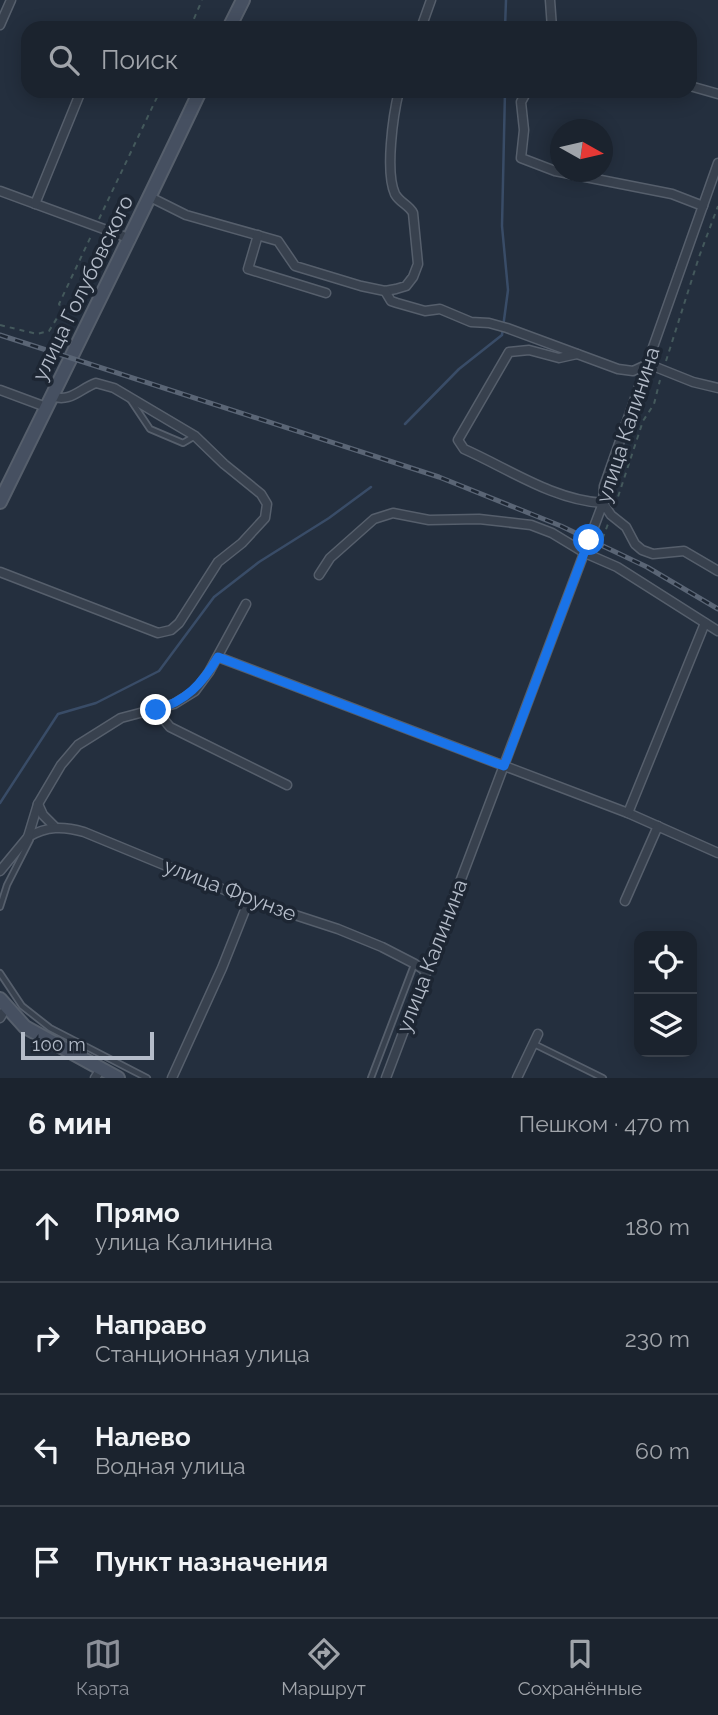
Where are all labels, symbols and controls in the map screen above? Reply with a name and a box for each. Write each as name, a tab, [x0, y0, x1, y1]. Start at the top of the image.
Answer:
search box	[21, 21, 697, 98]
icon: search	[45, 41, 83, 79]
text: Поиск	[101, 45, 178, 75]
north arrow	[550, 119, 613, 182]
street label: улица Голубовского	[27, 191, 138, 385]
street label: улица Калинина	[591, 344, 664, 506]
route start	[573, 524, 604, 555]
route end	[140, 694, 171, 725]
street label: улица Фрунзе	[160, 853, 300, 926]
street label: улица Калинина	[391, 876, 472, 1036]
map controls	[634, 931, 697, 1057]
button: locate	[634, 931, 697, 994]
button: layers	[634, 994, 697, 1057]
scale bar	[21, 1029, 154, 1061]
text: 100 m	[32, 1033, 86, 1055]
text: 6 мин	[28, 1106, 112, 1141]
text: Пешком · 470 m	[519, 1110, 690, 1137]
text: Прямо	[95, 1198, 180, 1228]
icon: ahead	[28, 1207, 66, 1245]
text: 180 m	[625, 1213, 690, 1240]
text: улица Калинина	[95, 1228, 273, 1255]
text: Направо	[95, 1310, 206, 1340]
icon: right	[28, 1319, 66, 1357]
text: 230 m	[625, 1325, 690, 1352]
text: Станционная улица	[95, 1340, 310, 1367]
text: Налево	[95, 1422, 191, 1452]
icon: left	[28, 1431, 66, 1469]
text: 60 m	[635, 1437, 690, 1464]
text: Водная улица	[95, 1452, 246, 1479]
icon: arrive	[28, 1543, 66, 1581]
text: Пункт назначения	[95, 1547, 328, 1577]
tab: Карта	[76, 1635, 129, 1699]
tab: Маршрут	[281, 1635, 366, 1699]
tab: Сохранённые	[518, 1635, 642, 1699]

